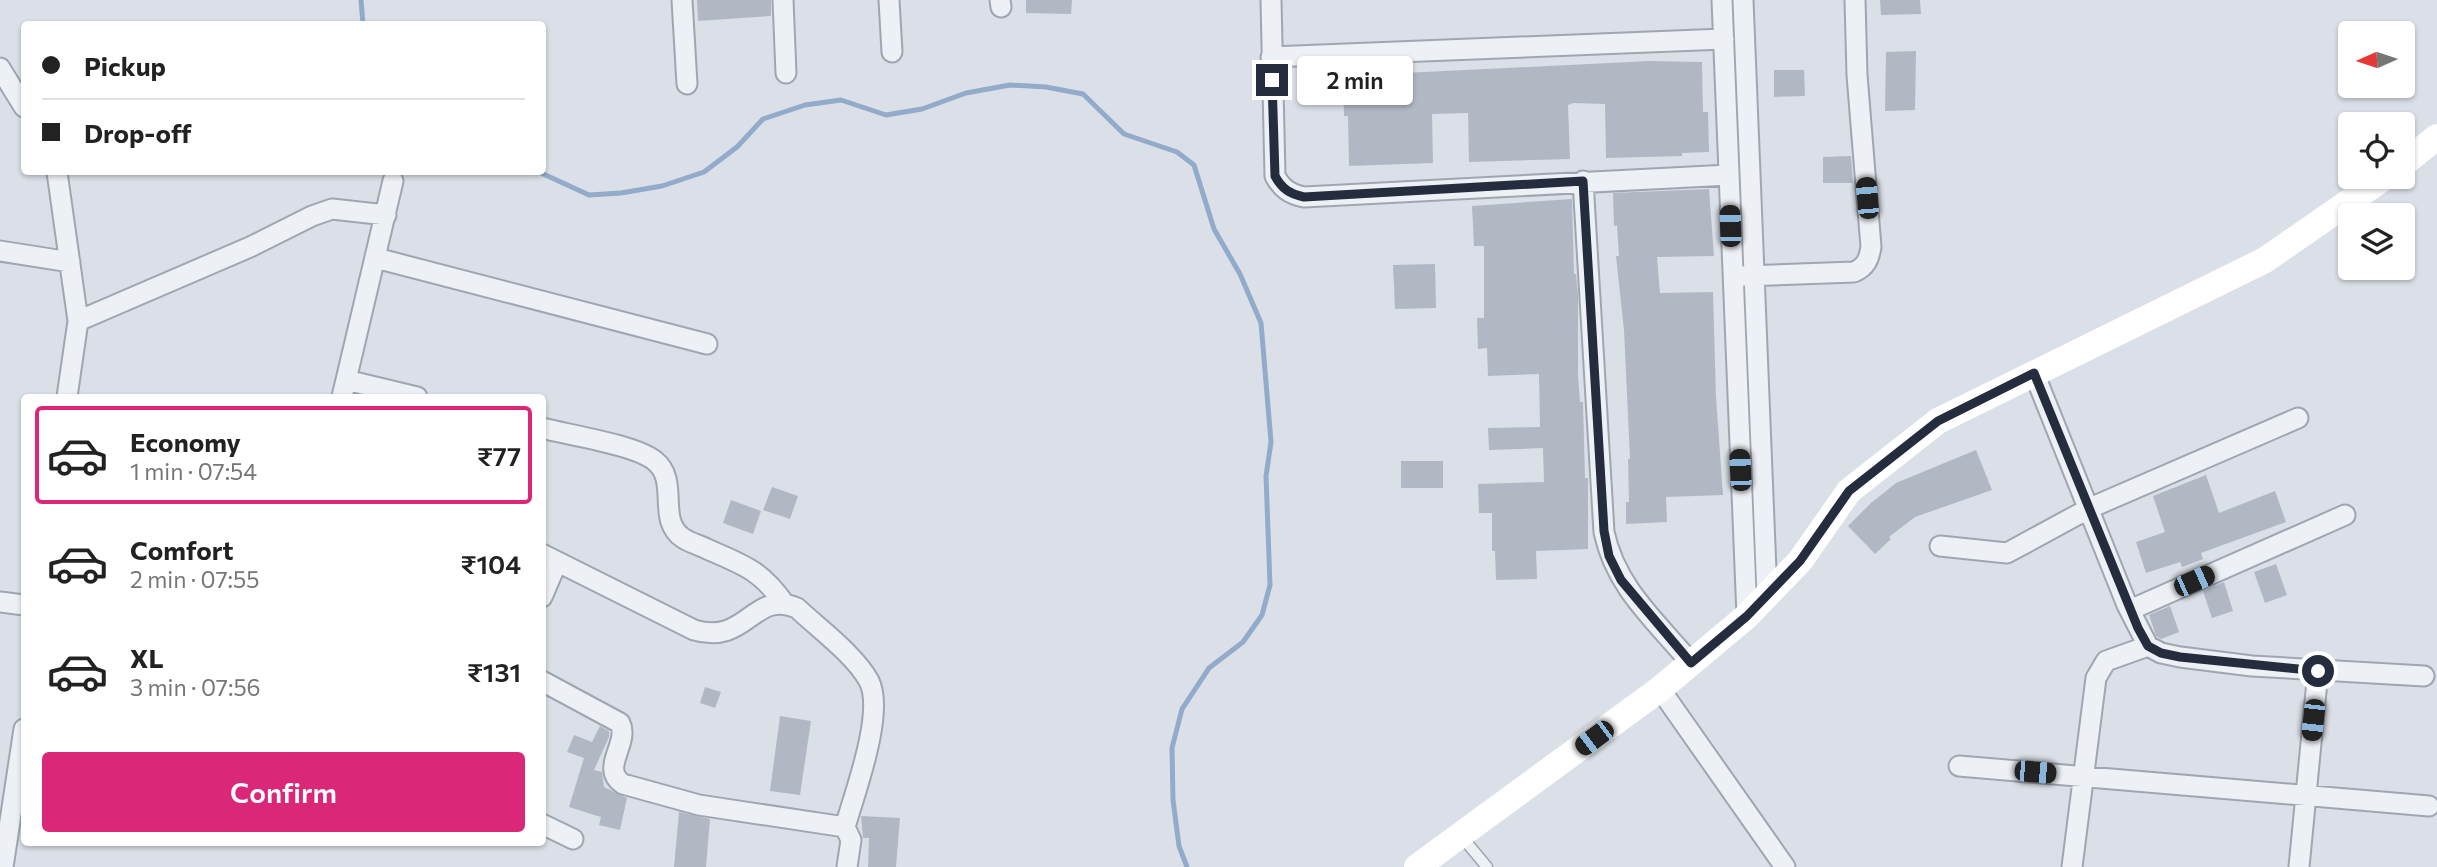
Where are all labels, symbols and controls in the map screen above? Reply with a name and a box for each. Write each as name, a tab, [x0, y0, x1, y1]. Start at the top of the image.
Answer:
north arrow	[2338, 21, 2415, 98]
map controls	[2338, 21, 2415, 280]
text: Pickup	[84, 50, 166, 81]
callout: 2 min	[1296, 56, 1412, 104]
route end	[1256, 64, 1288, 96]
text: 2 min	[1327, 66, 1383, 94]
button: locate	[2338, 112, 2415, 189]
text: Drop-off	[84, 117, 191, 148]
car	[1855, 176, 1880, 220]
button: layers	[2338, 203, 2415, 280]
car	[1719, 205, 1742, 247]
icon: car	[46, 424, 109, 487]
text: Economy	[130, 426, 241, 457]
text: ₹77	[477, 440, 521, 471]
car	[1729, 448, 1752, 492]
text: 1 min · 07:54	[130, 457, 257, 485]
icon: car	[46, 532, 109, 595]
text: Comfort	[130, 534, 233, 565]
text: ₹104	[461, 548, 521, 579]
car	[2171, 563, 2218, 599]
text: 2 min · 07:55	[130, 565, 259, 593]
icon: car	[46, 640, 109, 703]
text: XL	[130, 642, 164, 673]
route start	[2302, 655, 2334, 687]
text: ₹131	[467, 656, 521, 687]
text: 3 min · 07:56	[130, 673, 261, 701]
car	[2301, 698, 2326, 742]
car	[1571, 717, 1618, 759]
button: Confirm	[42, 752, 525, 832]
car	[2014, 760, 2057, 784]

